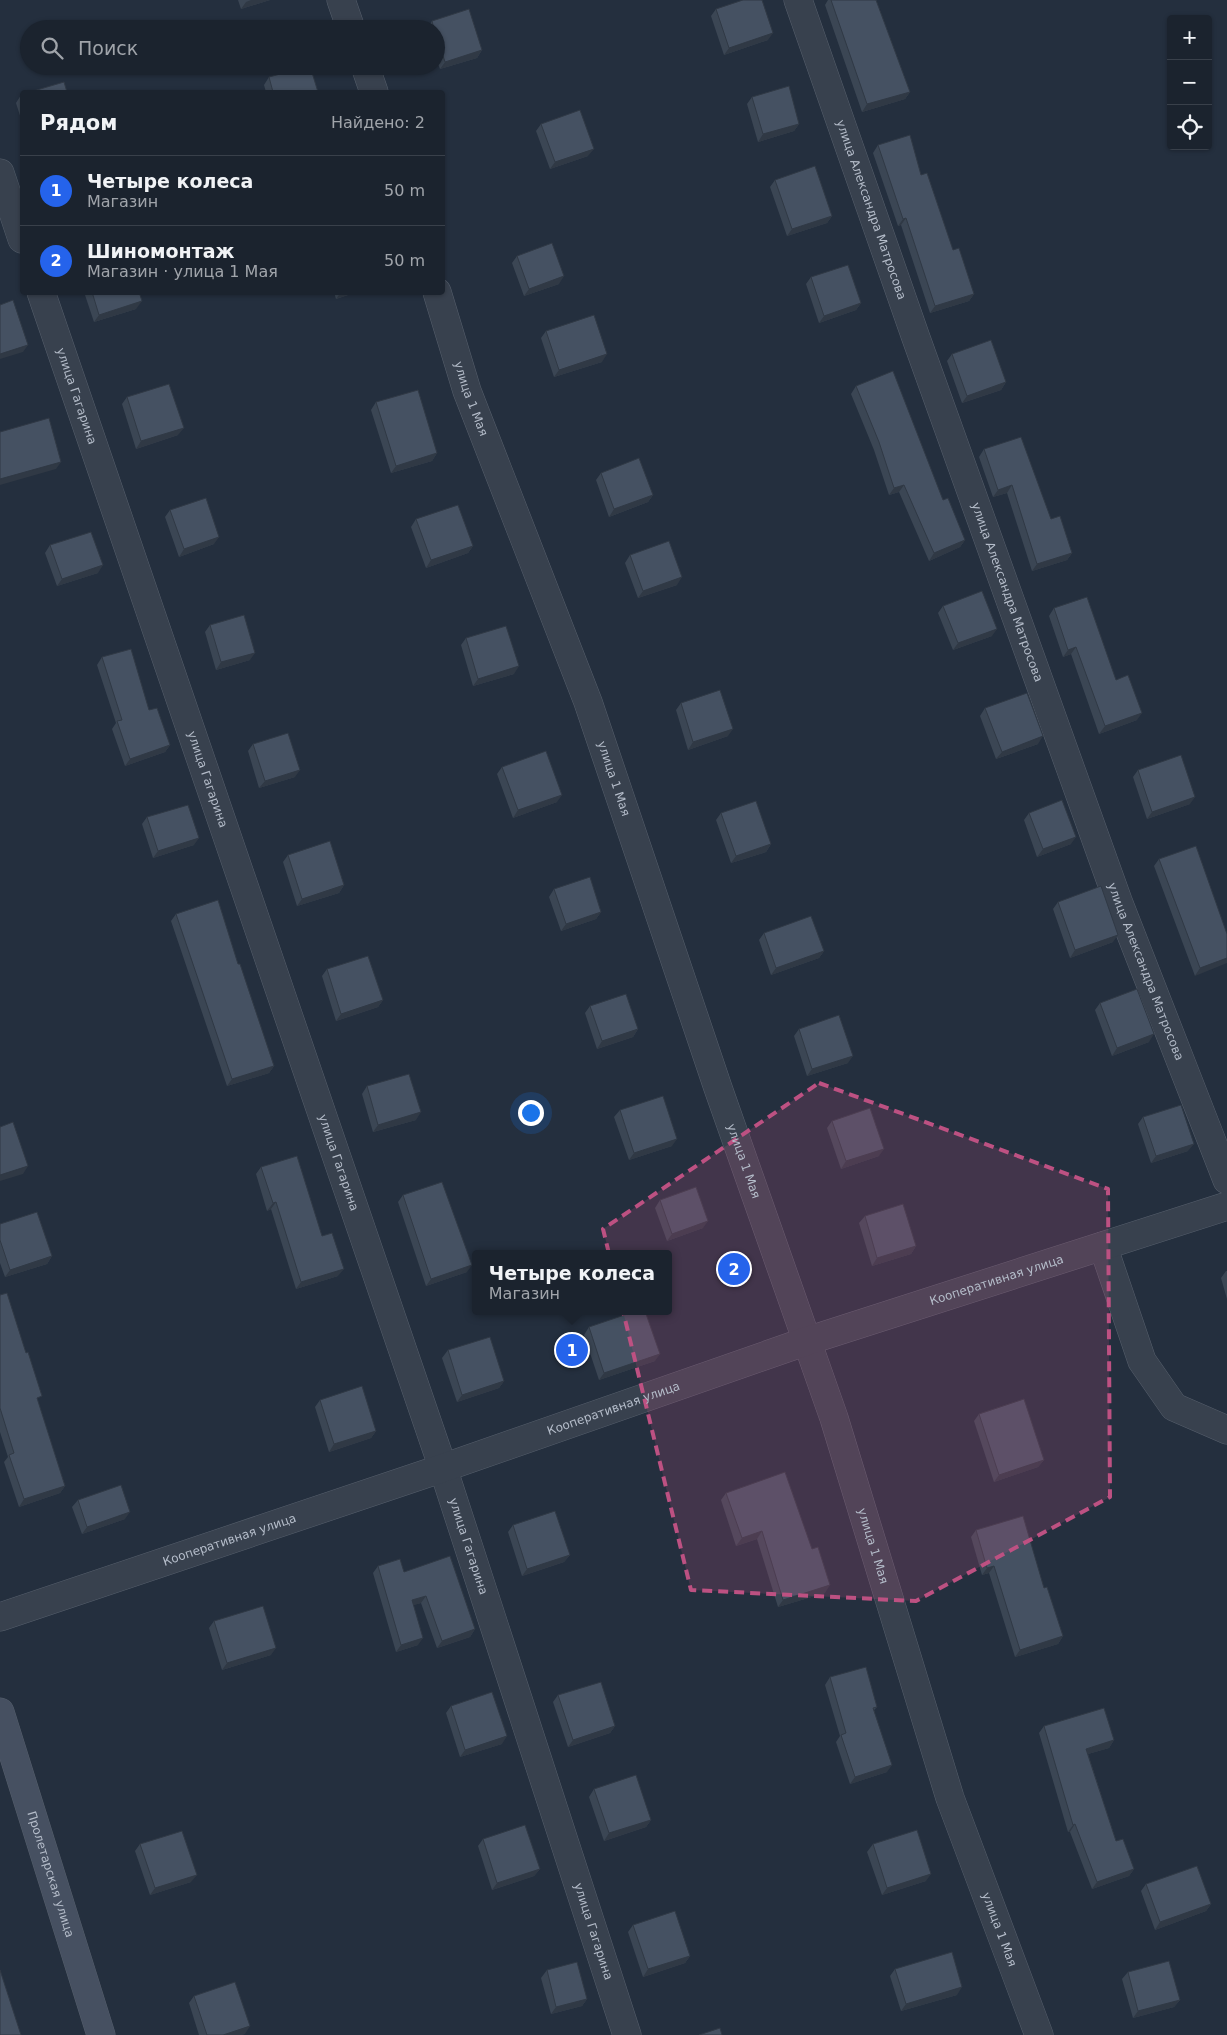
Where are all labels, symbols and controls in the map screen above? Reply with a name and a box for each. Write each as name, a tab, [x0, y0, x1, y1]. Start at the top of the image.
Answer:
map controls	[1167, 15, 1212, 150]
button: +	[1167, 15, 1212, 60]
search box	[20, 20, 445, 75]
icon: search	[38, 34, 66, 62]
text: Поиск	[78, 37, 138, 59]
button: −	[1167, 60, 1212, 105]
button: locate	[1167, 105, 1212, 150]
text: Рядом	[40, 111, 117, 135]
text: Найдено: 2	[331, 113, 425, 132]
street label: улица Александра Матросова	[833, 118, 909, 301]
text: Четыре колеса	[87, 170, 253, 192]
text: 1	[50, 181, 62, 200]
text: 50 m	[384, 181, 425, 200]
text: Магазин	[87, 192, 158, 211]
text: Шиномонтаж	[87, 240, 234, 262]
text: 2	[50, 251, 62, 270]
text: 50 m	[384, 251, 425, 270]
text: Магазин · улица 1 Мая	[87, 262, 278, 281]
street label: улица Гагарина	[54, 346, 100, 446]
street label: улица 1 Мая	[451, 360, 491, 438]
street label: улица Александра Матросова	[969, 501, 1046, 684]
street label: улица Гагарина	[185, 729, 231, 829]
street label: улица 1 Мая	[595, 739, 633, 818]
street label: улица Александра Матросова	[1105, 881, 1187, 1062]
your location	[518, 1100, 544, 1126]
street label: улица Гагарина	[316, 1113, 362, 1213]
street label: улица 1 Мая	[724, 1122, 763, 1200]
popup	[472, 1250, 672, 1315]
pin: 2	[718, 1250, 750, 1288]
street label: Кооперативная улица	[928, 1252, 1065, 1308]
text: Четыре колеса	[489, 1262, 655, 1284]
text: Магазин	[489, 1284, 560, 1303]
pin: 1	[556, 1331, 588, 1369]
street label: Кооперативная улица	[545, 1379, 682, 1438]
street label: улица Гагарина	[446, 1496, 491, 1596]
street label: улица 1 Мая	[855, 1506, 891, 1585]
street label: Кооперативная улица	[161, 1511, 298, 1569]
street label: Пролетарская улица	[24, 1809, 77, 1939]
street label: улица Гагарина	[571, 1881, 616, 1982]
street label: улица 1 Мая	[979, 1890, 1020, 1969]

